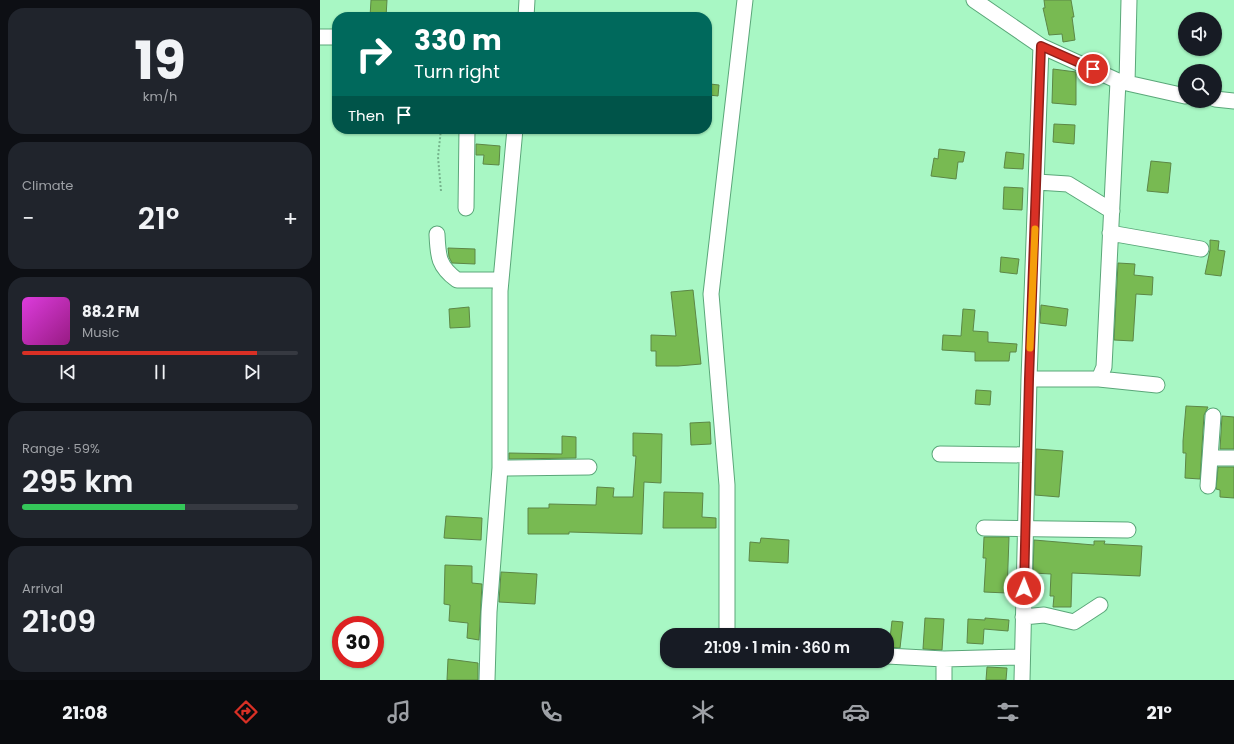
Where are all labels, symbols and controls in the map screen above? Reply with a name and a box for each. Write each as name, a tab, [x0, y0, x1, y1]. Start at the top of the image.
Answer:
map controls	[1178, 12, 1222, 108]
button: sound	[1178, 12, 1222, 56]
text: 330 m	[414, 21, 502, 60]
text: 19	[134, 24, 186, 97]
icon: right	[348, 28, 400, 80]
pin	[1076, 52, 1110, 86]
icon: arrive	[1082, 58, 1104, 80]
text: Turn right	[414, 59, 500, 84]
button: search	[1178, 64, 1222, 108]
text: km/h	[143, 87, 177, 106]
icon: arrive	[393, 104, 415, 126]
text: Then	[348, 105, 385, 126]
text: Climate	[22, 176, 73, 195]
text: 21°	[138, 197, 179, 240]
text: −	[22, 203, 34, 234]
text: +	[283, 203, 298, 234]
text: 88.2 FM	[82, 301, 139, 322]
text: Music	[82, 323, 119, 342]
icon: previous	[57, 361, 79, 383]
icon: pause	[149, 361, 171, 383]
icon: next	[241, 361, 263, 383]
text: Range · 59%	[22, 439, 100, 458]
text: 295 km	[22, 460, 133, 503]
position arrow	[1003, 567, 1045, 609]
text: Arrival	[22, 579, 63, 598]
text: 21:09	[22, 600, 96, 643]
speed limit sign: 30	[332, 616, 384, 668]
text: 21:09 · 1 min · 360 m	[704, 637, 850, 658]
icon: directions	[232, 698, 260, 726]
icon: music	[385, 698, 413, 726]
icon: phone	[537, 698, 565, 726]
icon: climate	[689, 698, 717, 726]
icon: car	[842, 698, 870, 726]
icon: filters	[994, 698, 1022, 726]
text: 21:08	[62, 700, 108, 725]
text: 21°	[1146, 700, 1172, 725]

